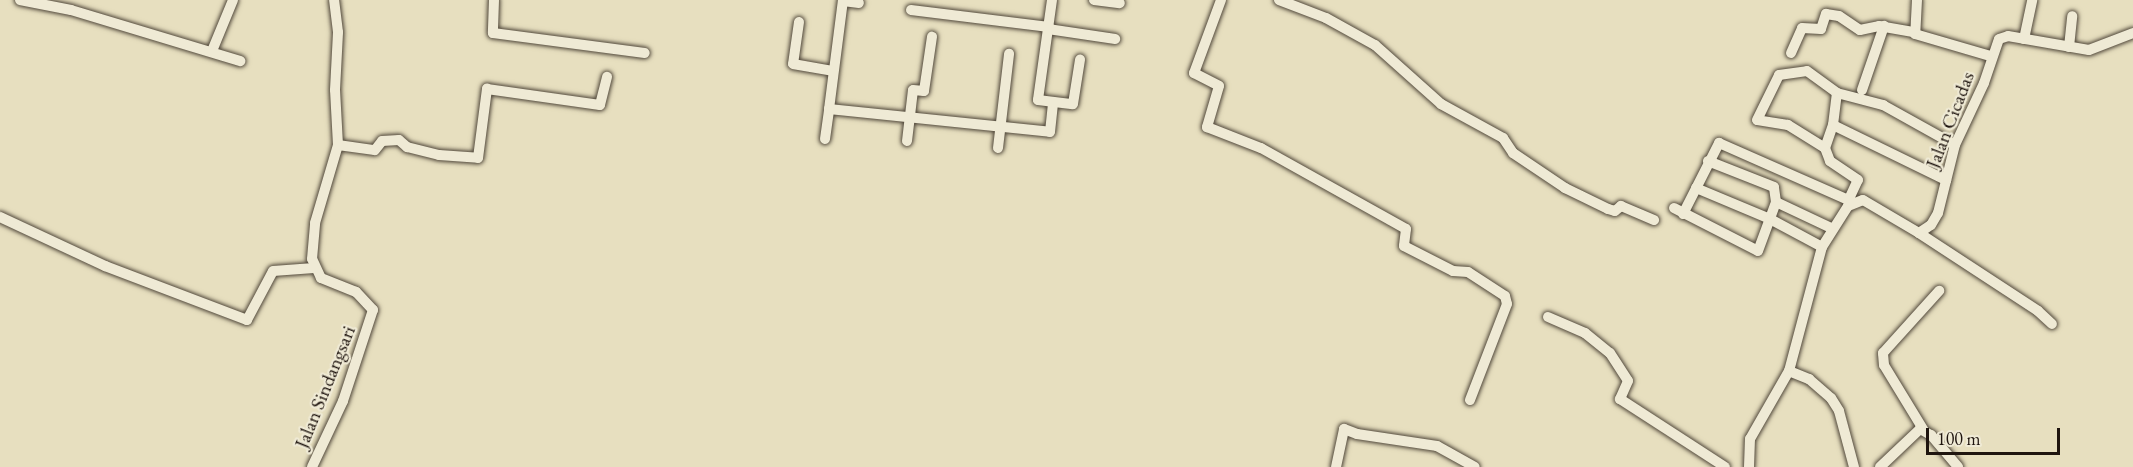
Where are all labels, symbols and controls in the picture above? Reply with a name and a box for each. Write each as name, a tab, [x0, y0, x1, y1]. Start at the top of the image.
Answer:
street label: Jalan Cicadas	[1921, 68, 1979, 172]
street label: Jalan Sindangsari	[289, 322, 361, 452]
scale bar	[1929, 416, 2062, 454]
text: 100 m	[1937, 427, 1981, 450]

